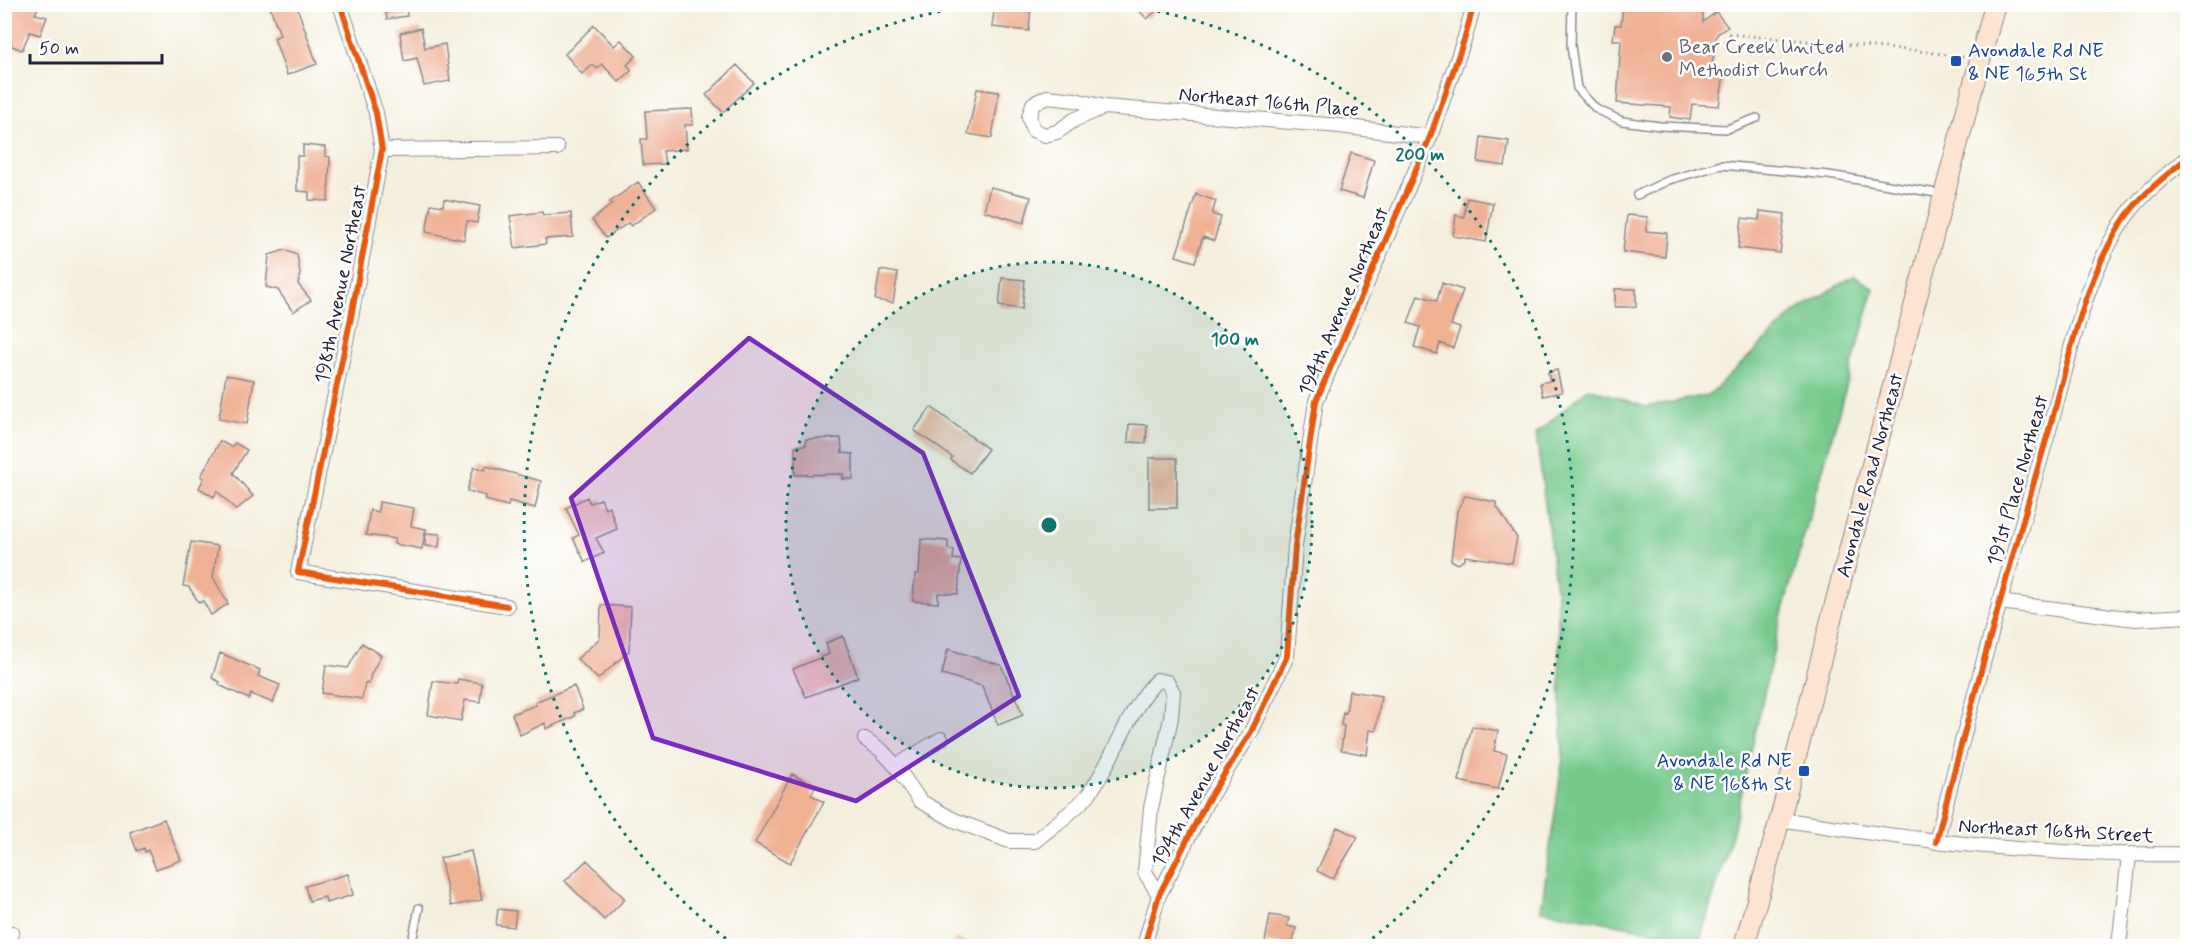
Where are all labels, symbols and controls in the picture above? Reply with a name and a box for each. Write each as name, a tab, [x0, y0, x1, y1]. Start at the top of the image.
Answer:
scale bar	[30, 27, 162, 65]
place label: Bear Creek United Methodist Church	[1679, 34, 1844, 84]
text: 50 m	[39, 37, 79, 61]
place label: Avondale Rd NE & NE 165th St	[1968, 38, 2104, 88]
marker: Bear Creek United Methodist Church	[1660, 50, 1674, 64]
marker: Avondale Rd NE & NE 165th St	[1949, 54, 1963, 68]
street label: Northeast 166th Place	[1178, 81, 1360, 124]
text: 200 m	[1395, 143, 1445, 167]
street label: 198th Avenue Northeast	[309, 183, 374, 386]
street label: 194th Avenue Northeast	[1292, 203, 1396, 400]
text: 100 m	[1211, 328, 1259, 352]
street label: Avondale Road Northeast	[1830, 370, 1911, 581]
street label: 191st Place Northeast	[1981, 392, 2056, 569]
centre of rings	[1039, 515, 1059, 535]
street label: 194th Avenue Northeast	[1145, 682, 1267, 872]
place label: Avondale Rd NE & NE 168th St	[1656, 748, 1792, 798]
marker: Avondale Rd NE & NE 168th St	[1797, 764, 1811, 778]
street label: Northeast 168th Street	[1958, 813, 2155, 850]

